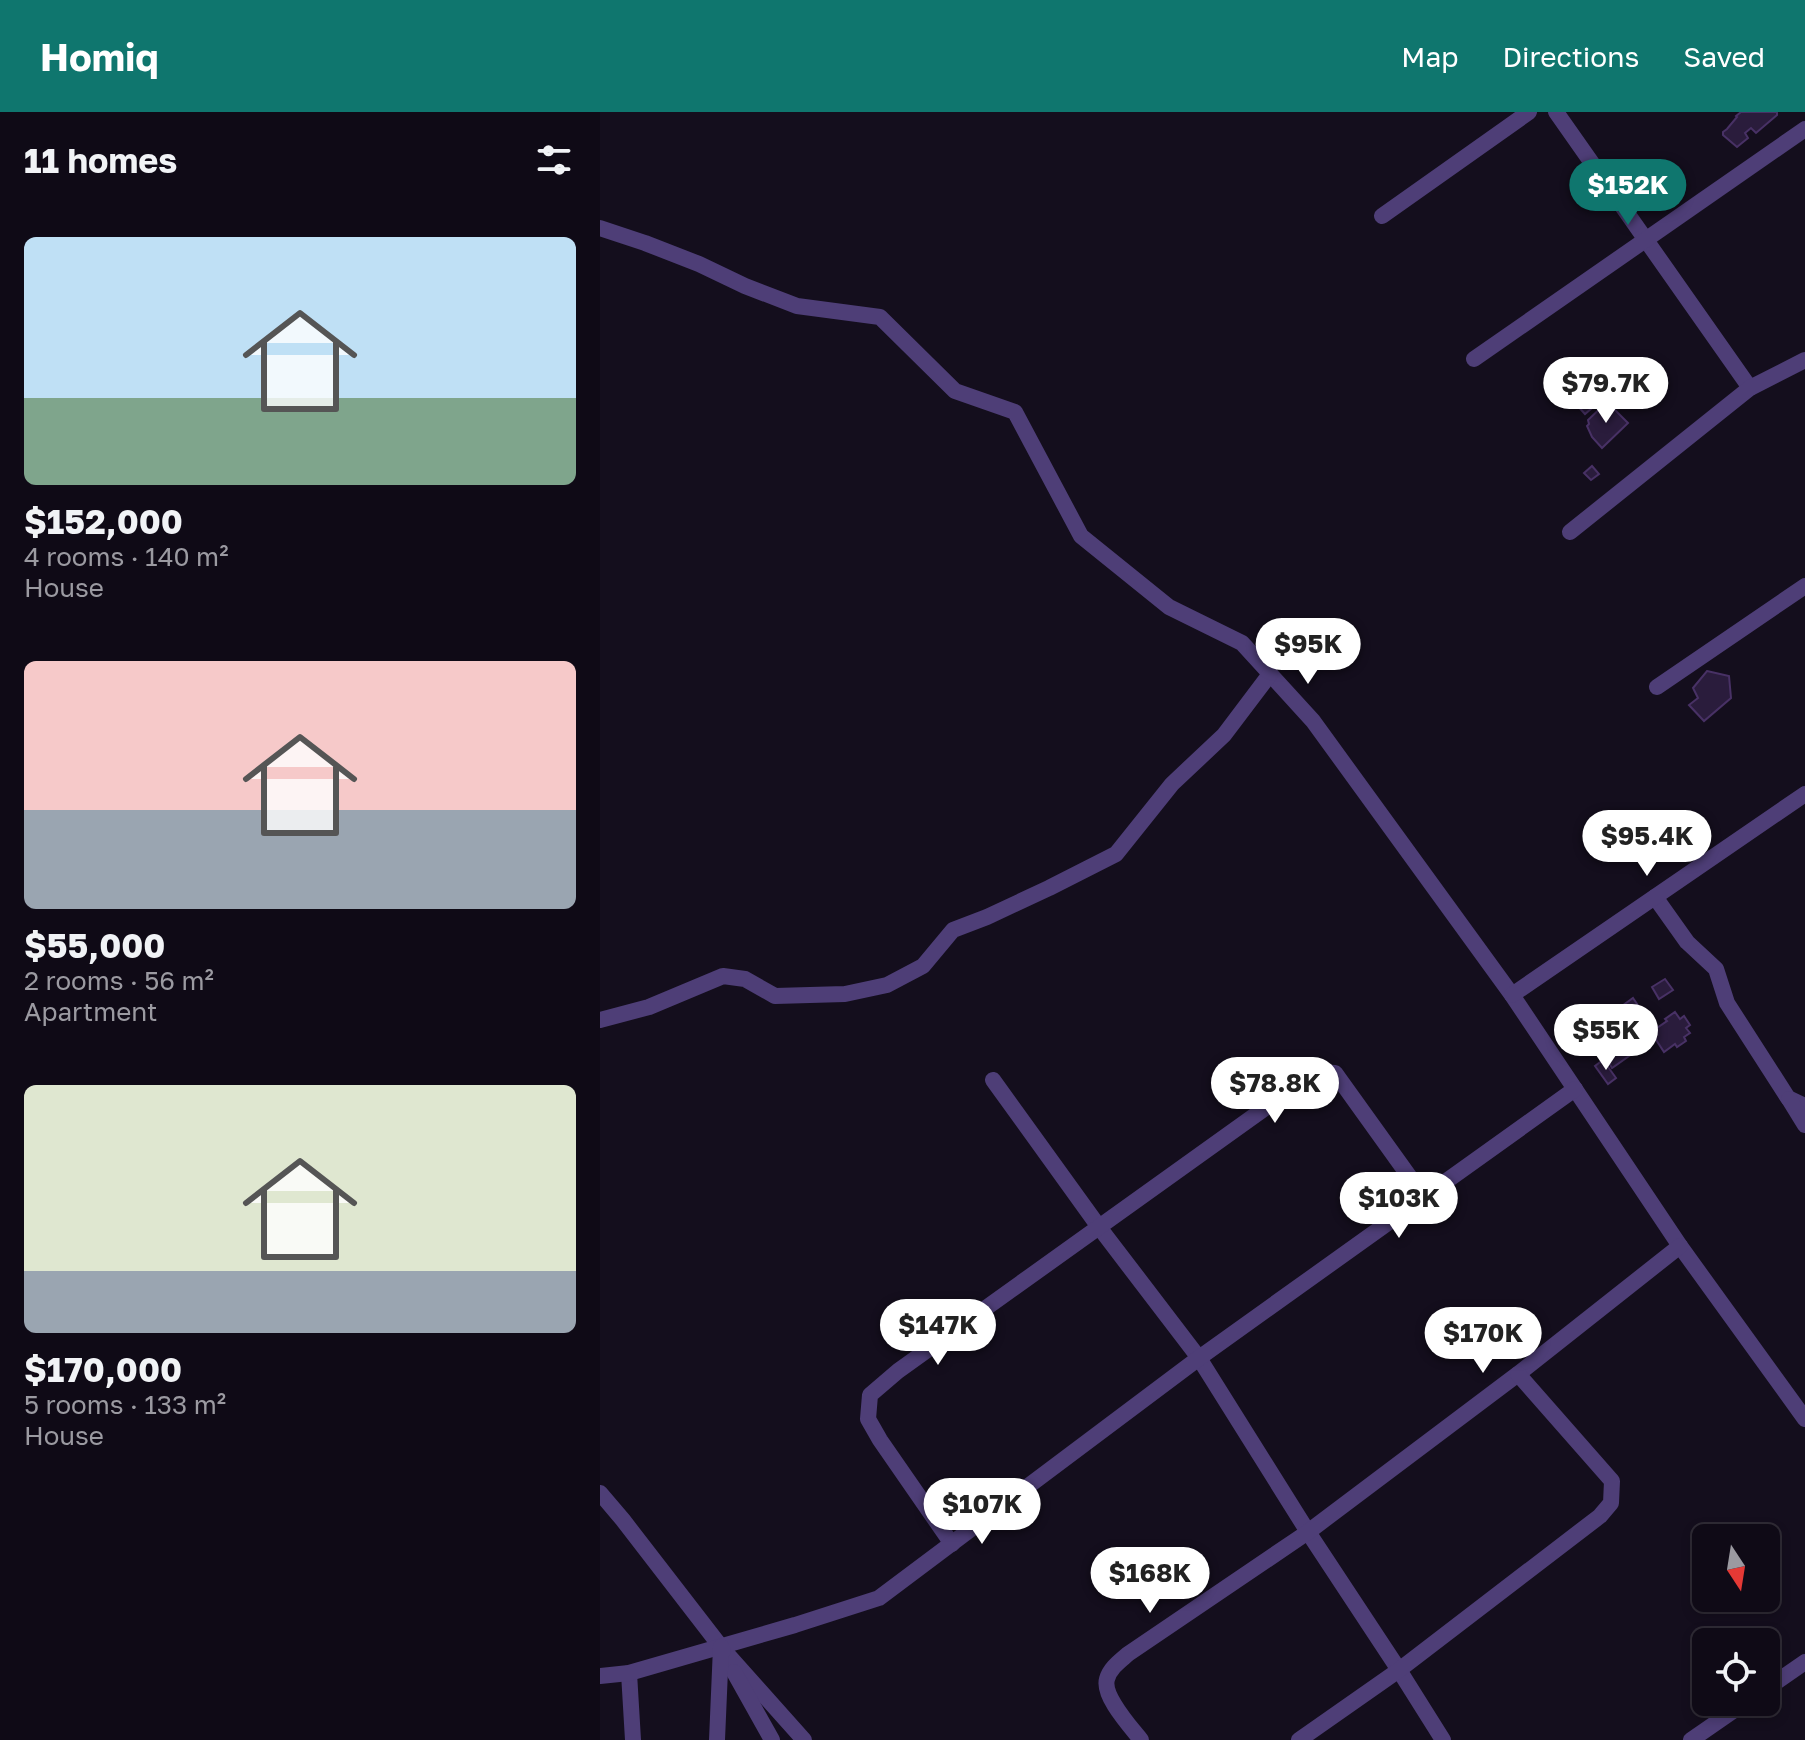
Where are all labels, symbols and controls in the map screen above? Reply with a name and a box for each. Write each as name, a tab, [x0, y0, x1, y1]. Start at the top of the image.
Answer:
text: Homiq	[40, 34, 159, 79]
text: Map	[1401, 40, 1458, 73]
text: Directions	[1502, 40, 1639, 73]
text: Saved	[1683, 40, 1765, 73]
icon: filters	[532, 138, 576, 182]
text: 11 homes	[24, 140, 177, 180]
pin: $152K	[1572, 159, 1684, 227]
text: $152K	[1587, 169, 1669, 200]
icon: home	[228, 289, 372, 433]
pin: $79.7K	[1541, 357, 1671, 425]
text: $79.7K	[1561, 367, 1651, 398]
text: $152,000	[24, 501, 183, 541]
text: 4 rooms · 140 m²	[24, 541, 229, 572]
text: House	[24, 572, 104, 603]
pin: $95K	[1261, 618, 1355, 686]
text: $95K	[1274, 628, 1342, 659]
icon: home	[228, 713, 372, 857]
pin: $95.4K	[1582, 810, 1712, 878]
text: $95.4K	[1600, 820, 1694, 851]
text: $55,000	[24, 925, 165, 965]
text: 2 rooms · 56 m²	[24, 965, 214, 996]
text: Apartment	[24, 996, 157, 1027]
pin: $55K	[1559, 1004, 1653, 1072]
text: $55K	[1572, 1014, 1640, 1045]
pin: $78.8K	[1210, 1057, 1340, 1125]
text: $78.8K	[1229, 1067, 1321, 1098]
icon: home	[228, 1137, 372, 1281]
pin: $103K	[1343, 1172, 1455, 1240]
text: $103K	[1358, 1182, 1440, 1213]
pin: $147K	[882, 1299, 994, 1367]
pin: $170K	[1427, 1307, 1539, 1375]
text: $147K	[898, 1309, 978, 1340]
text: $170K	[1443, 1317, 1523, 1348]
text: $170,000	[24, 1349, 182, 1389]
text: 5 rooms · 133 m²	[24, 1389, 226, 1420]
text: House	[24, 1420, 104, 1451]
pin: $107K	[926, 1478, 1038, 1546]
text: $107K	[942, 1488, 1022, 1519]
north arrow	[1692, 1524, 1780, 1612]
map controls	[1692, 1524, 1780, 1716]
pin: $168K	[1094, 1547, 1206, 1615]
text: $168K	[1109, 1557, 1191, 1588]
button: locate	[1692, 1628, 1780, 1716]

